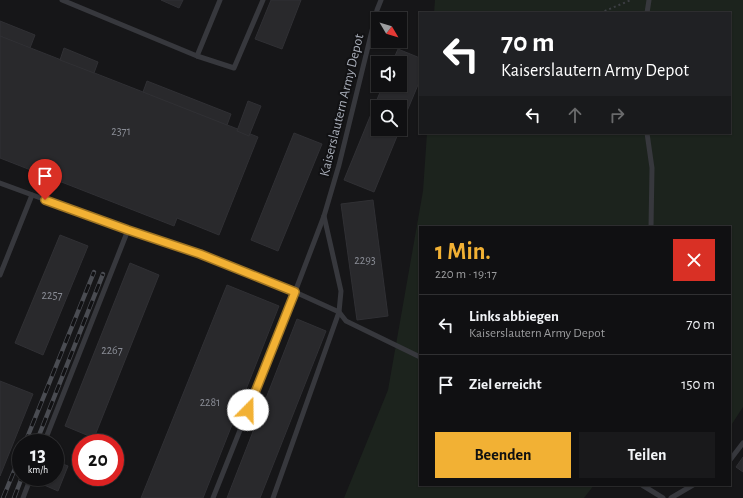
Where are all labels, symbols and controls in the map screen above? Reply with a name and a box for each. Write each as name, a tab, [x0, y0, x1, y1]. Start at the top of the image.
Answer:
north arrow	[371, 12, 407, 48]
map controls	[371, 12, 407, 136]
icon: left	[435, 28, 487, 80]
text: 70 m	[501, 29, 555, 57]
street label: Kaiserslautern Army Depot	[317, 32, 367, 178]
button: sound	[371, 56, 407, 92]
text: Kaiserslautern Army Depot	[501, 62, 689, 80]
button: search	[371, 100, 407, 136]
icon: left	[522, 104, 544, 126]
icon: ahead	[564, 104, 586, 126]
icon: right	[606, 104, 628, 126]
house number: 2371	[111, 125, 131, 137]
pin	[28, 159, 62, 200]
icon: arrive	[34, 165, 56, 187]
button: close	[673, 239, 715, 281]
text: 1 Min.	[435, 240, 491, 264]
house number: 2293	[354, 254, 376, 266]
text: 220 m · 19:17	[435, 268, 497, 281]
house number: 2257	[42, 289, 62, 301]
text: Links abbiegen	[469, 309, 559, 324]
icon: left	[435, 314, 457, 336]
text: 70 m	[686, 317, 715, 332]
text: Kaiserslautern Army Depot	[469, 327, 605, 340]
house number: 2267	[101, 344, 123, 356]
icon: arrive	[435, 374, 457, 396]
text: Ziel erreicht	[469, 377, 542, 392]
text: 150 m	[681, 377, 715, 392]
position arrow	[227, 389, 269, 431]
house number: 2281	[200, 396, 220, 408]
button: Beenden	[435, 432, 571, 478]
button: Teilen	[579, 432, 715, 478]
speed limit sign: 20	[72, 434, 124, 486]
text: 13	[30, 445, 46, 465]
text: km/h	[28, 465, 48, 475]

